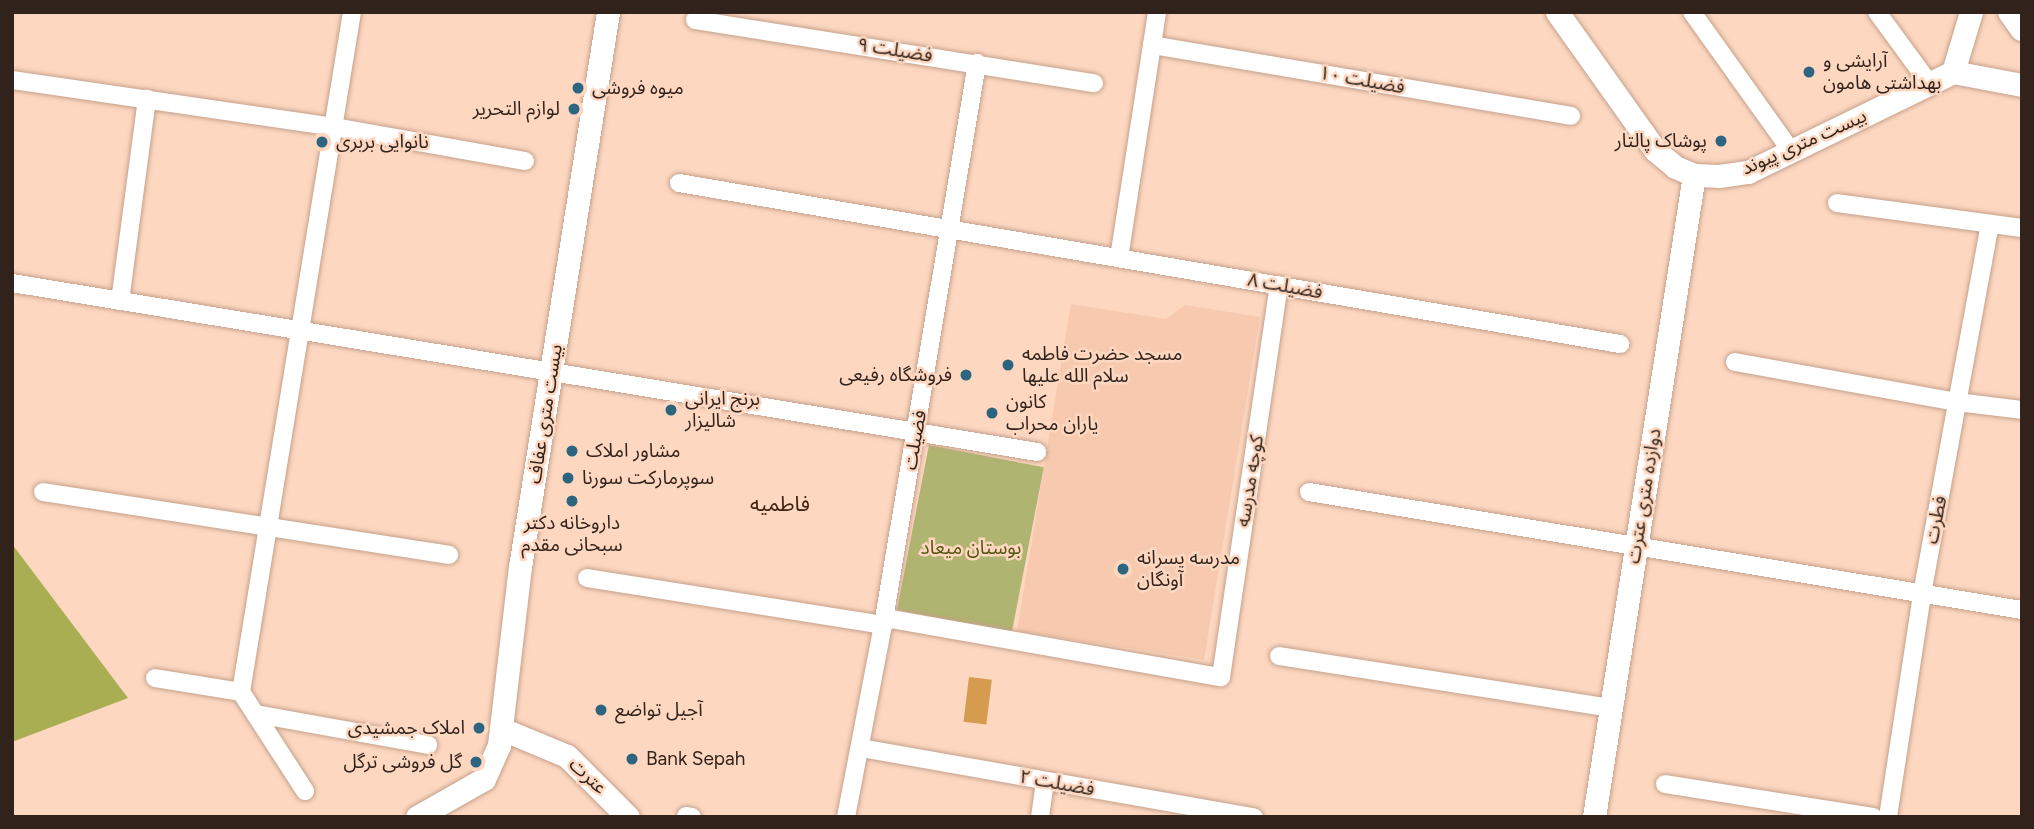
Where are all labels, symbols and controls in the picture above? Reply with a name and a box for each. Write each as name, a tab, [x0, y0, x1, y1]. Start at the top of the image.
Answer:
street label: فضیلت ۹	[856, 33, 934, 67]
place label: آرایشی و بهداشتی هامون	[1823, 50, 1941, 94]
street label: فضیلت ۱۰	[1317, 61, 1407, 99]
marker: آرایشی و بهداشتی هامون	[1801, 64, 1817, 80]
place label: میوه فروشی	[592, 77, 684, 99]
marker: میوه فروشی	[570, 80, 586, 96]
place label: لوازم التحریر	[473, 98, 560, 120]
marker: لوازم التحریر	[566, 101, 582, 117]
street label: بیست متری پیوند	[1738, 104, 1870, 180]
place label: پوشاک پالتار	[1615, 130, 1707, 152]
place label: نانوایی بربری	[336, 131, 429, 153]
marker: پوشاک پالتار	[1713, 133, 1729, 149]
marker: نانوایی بربری	[314, 134, 330, 150]
street label: فضیلت ۸	[1246, 268, 1324, 304]
street label: بیست متری عفاف	[523, 343, 567, 485]
place label: مسجد حضرت فاطمه سلام الله علیها	[1022, 343, 1182, 387]
marker: مسجد حضرت فاطمه سلام الله علیها	[1000, 357, 1016, 373]
place label: فروشگاه رفیعی	[839, 364, 952, 386]
marker: فروشگاه رفیعی	[958, 367, 974, 383]
place label: برنج ایرانی شالیزار	[685, 388, 760, 432]
place label: کانون یاران محراب	[1006, 391, 1098, 435]
marker: برنج ایرانی شالیزار	[663, 402, 679, 418]
marker: کانون یاران محراب	[984, 405, 1000, 421]
street label: فضیلت	[899, 408, 931, 472]
street label: دوازده متری عترت	[1622, 427, 1666, 565]
street label: کوچه مدرسه	[1232, 434, 1268, 528]
place label: مشاور املاک	[586, 440, 680, 462]
marker: مشاور املاک	[564, 443, 580, 459]
place label: سوپرمارکت سورنا	[582, 467, 714, 489]
marker: سوپرمارکت سورنا	[560, 470, 576, 486]
district label: فاطمیه	[750, 491, 810, 517]
marker: داروخانه دکتر سبحانی مقدم	[564, 493, 580, 509]
street label: فطرت	[1920, 494, 1952, 546]
place label: داروخانه دکتر سبحانی مقدم	[521, 512, 623, 556]
park label: بوستان میعاد	[921, 537, 1021, 559]
place label: مدرسه پسرانه آونگان	[1137, 547, 1240, 591]
marker: مدرسه پسرانه آونگان	[1115, 561, 1131, 577]
place label: آجیل تواضع	[615, 699, 703, 721]
marker: آجیل تواضع	[593, 702, 609, 718]
place label: املاک جمشیدی	[348, 717, 465, 739]
marker: املاک جمشیدی	[471, 720, 487, 736]
place label: Bank Sepah	[646, 748, 745, 770]
place label: گل فروشی ترگل	[343, 751, 462, 773]
marker: Bank Sepah	[624, 751, 640, 767]
street label: عترت	[564, 753, 612, 799]
marker: گل فروشی ترگل	[468, 754, 484, 770]
street label: فضیلت ۲	[1018, 765, 1096, 801]

